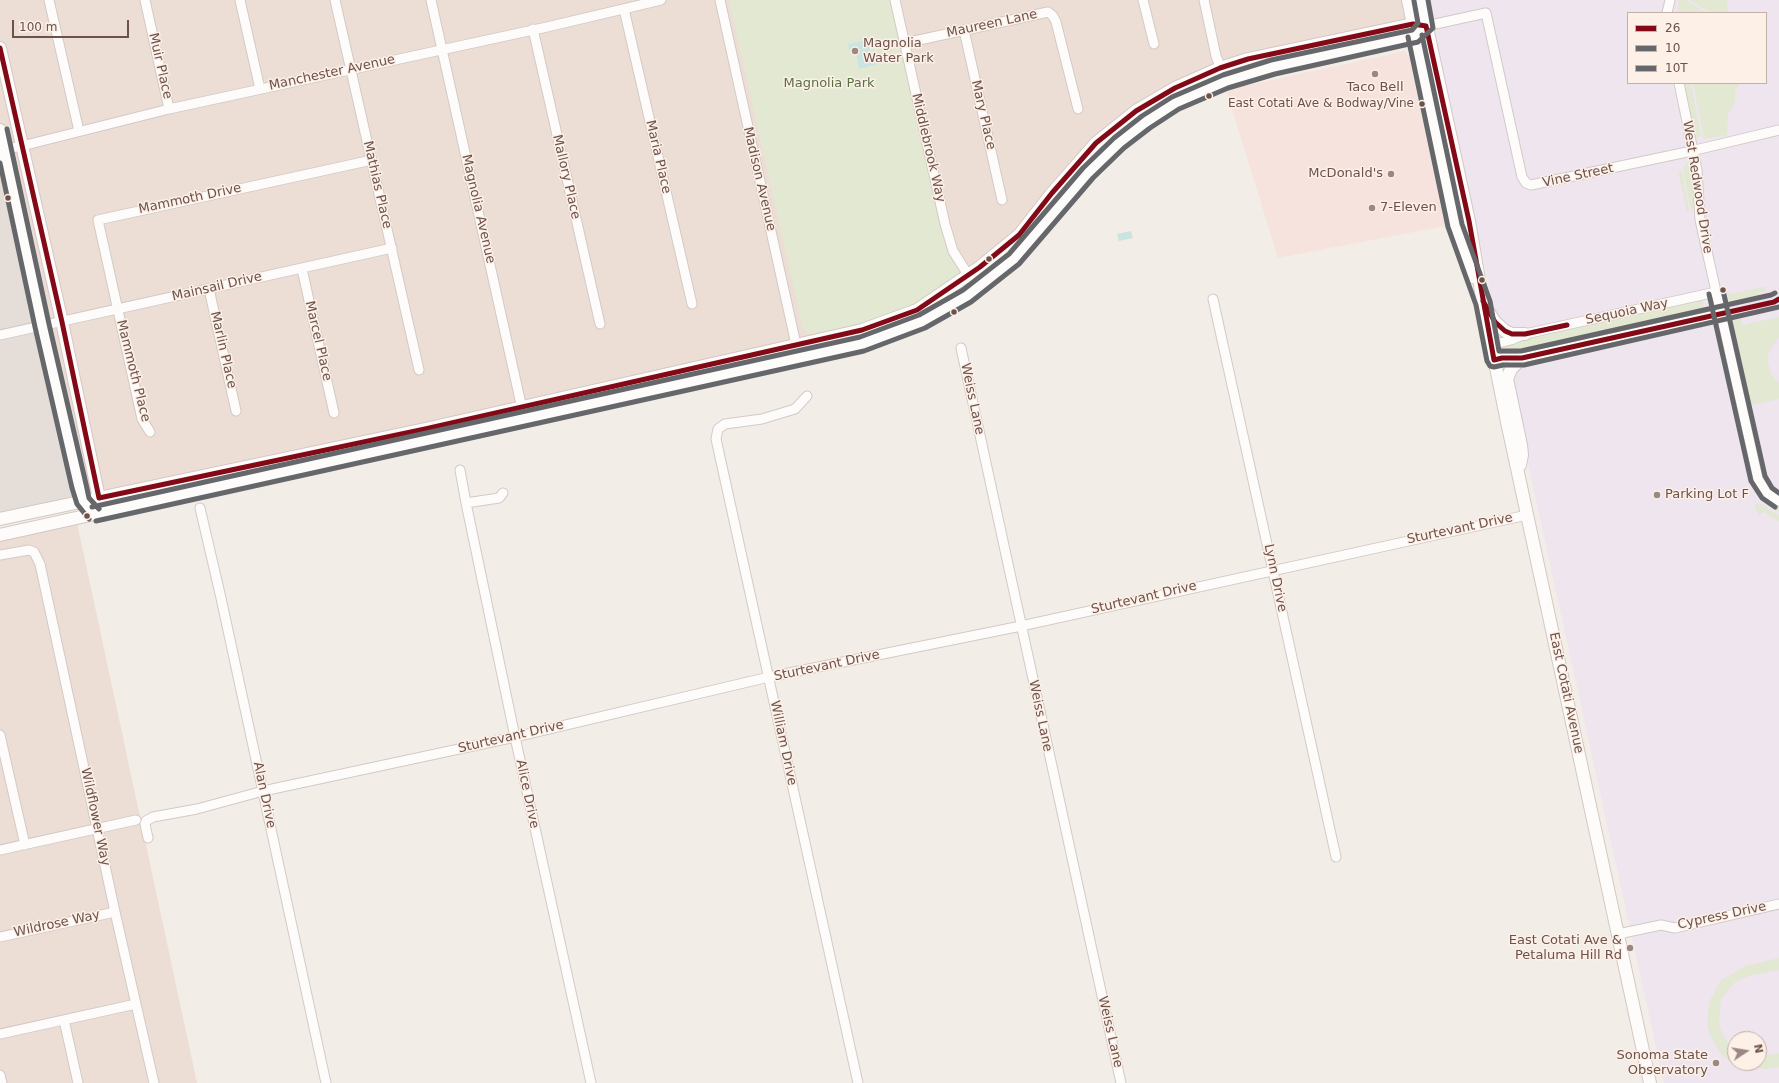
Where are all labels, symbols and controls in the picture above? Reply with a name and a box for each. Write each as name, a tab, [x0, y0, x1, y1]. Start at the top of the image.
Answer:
street label: Maureen Lane	[945, 7, 1039, 41]
scale bar	[14, 12, 131, 38]
legend	[1627, 12, 1767, 84]
text: 100 m	[19, 20, 57, 34]
text: 26	[1665, 21, 1680, 35]
street label: Muir Place	[145, 32, 175, 100]
place label: Magnolia Water Park	[863, 36, 934, 67]
text: 10	[1665, 41, 1680, 55]
marker: Magnolia Water Park	[850, 46, 860, 56]
street label: Manchester Avenue	[268, 52, 396, 94]
text: 10T	[1665, 61, 1688, 75]
marker: Taco Bell	[1370, 69, 1380, 79]
park label: Magnolia Park	[783, 76, 875, 92]
street label: Mary Place	[967, 79, 999, 151]
place label: Taco Bell	[1346, 80, 1404, 96]
unlabelled marker	[1204, 91, 1214, 101]
street label: Middlebrook Way	[908, 92, 948, 204]
place label: East Cotati Ave & Bodway/Vine	[1228, 97, 1414, 111]
marker: East Cotati Ave & Bodway/Vine	[1417, 99, 1427, 109]
street label: Maria Place	[642, 119, 674, 195]
street label: West Redwood Drive	[1679, 119, 1715, 255]
street label: Madison Avenue	[739, 125, 779, 233]
street label: Mallory Place	[549, 133, 583, 221]
street label: Mathias Place	[359, 140, 395, 230]
street label: Magnolia Avenue	[458, 153, 498, 265]
street label: Vine Street	[1541, 161, 1615, 191]
place label: McDonald's	[1308, 166, 1383, 182]
marker: McDonald's	[1386, 169, 1396, 179]
street label: Mammoth Drive	[137, 180, 243, 218]
unlabelled marker	[3, 193, 13, 203]
place label: 7-Eleven	[1380, 200, 1437, 216]
marker: 7-Eleven	[1367, 203, 1377, 213]
unlabelled marker	[984, 254, 994, 264]
street label: Mainsail Drive	[171, 269, 263, 305]
unlabelled marker	[1477, 275, 1487, 285]
unlabelled marker	[1718, 285, 1728, 295]
street label: Sequoia Way	[1584, 296, 1670, 328]
street label: Marcel Place	[301, 299, 335, 383]
unlabelled marker	[949, 307, 959, 317]
street label: Marlin Place	[207, 310, 239, 390]
street label: Mammoth Place	[113, 318, 153, 424]
street label: Weiss Lane	[957, 362, 987, 436]
place label: Parking Lot F	[1665, 487, 1749, 503]
marker: Parking Lot F	[1652, 490, 1662, 500]
street label: Sturtevant Drive	[1406, 510, 1514, 548]
unlabelled marker	[82, 511, 92, 521]
street label: Lynn Drive	[1260, 543, 1290, 613]
street label: Sturtevant Drive	[1090, 578, 1198, 618]
street label: East Cotati Avenue	[1546, 631, 1586, 755]
street label: Sturtevant Drive	[773, 647, 881, 685]
street label: Weiss Lane	[1025, 679, 1055, 753]
street label: William Drive	[766, 699, 800, 787]
street label: Sturtevant Drive	[457, 717, 565, 757]
street label: Alice Drive	[512, 758, 542, 830]
street label: Alan Drive	[249, 760, 279, 830]
street label: Wildflower Way	[77, 766, 113, 868]
street label: Cypress Drive	[1676, 899, 1768, 933]
street label: Wildrose Way	[13, 907, 101, 941]
place label: East Cotati Ave & Petaluma Hill Rd	[1509, 933, 1622, 964]
marker: East Cotati Ave & Petaluma Hill Rd	[1625, 943, 1635, 953]
street label: Weiss Lane	[1094, 995, 1126, 1069]
north arrow	[1727, 1031, 1767, 1071]
text: N	[1751, 1043, 1766, 1054]
place label: Sonoma State Observatory	[1616, 1048, 1708, 1079]
marker: Sonoma State Observatory	[1711, 1058, 1721, 1068]

